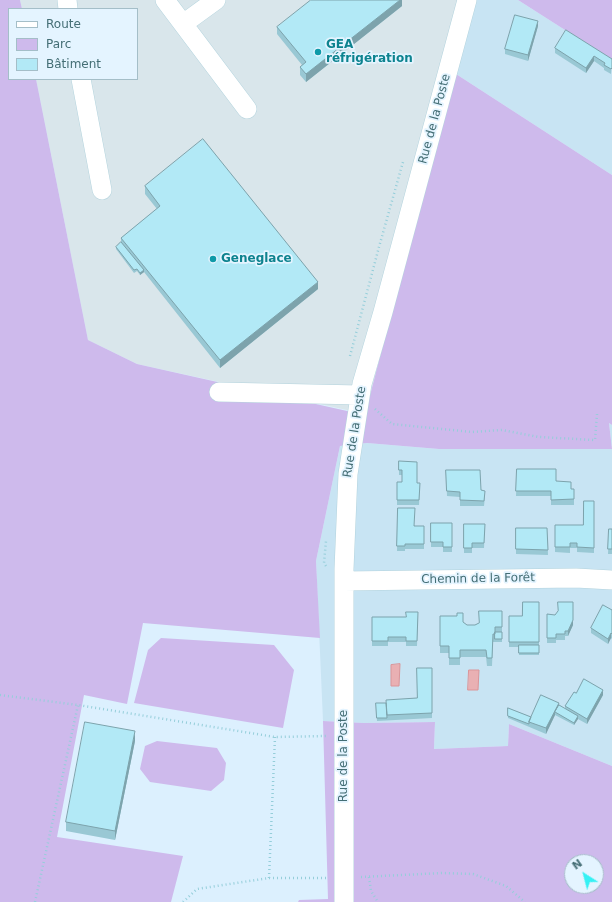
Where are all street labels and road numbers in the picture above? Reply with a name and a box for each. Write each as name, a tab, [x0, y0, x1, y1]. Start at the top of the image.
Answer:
street label: Rue de la Poste	[416, 73, 454, 165]
street label: Rue de la Poste	[341, 385, 369, 479]
street label: Chemin de la Forêt	[421, 571, 535, 587]
street label: Rue de la Poste	[337, 710, 351, 802]

